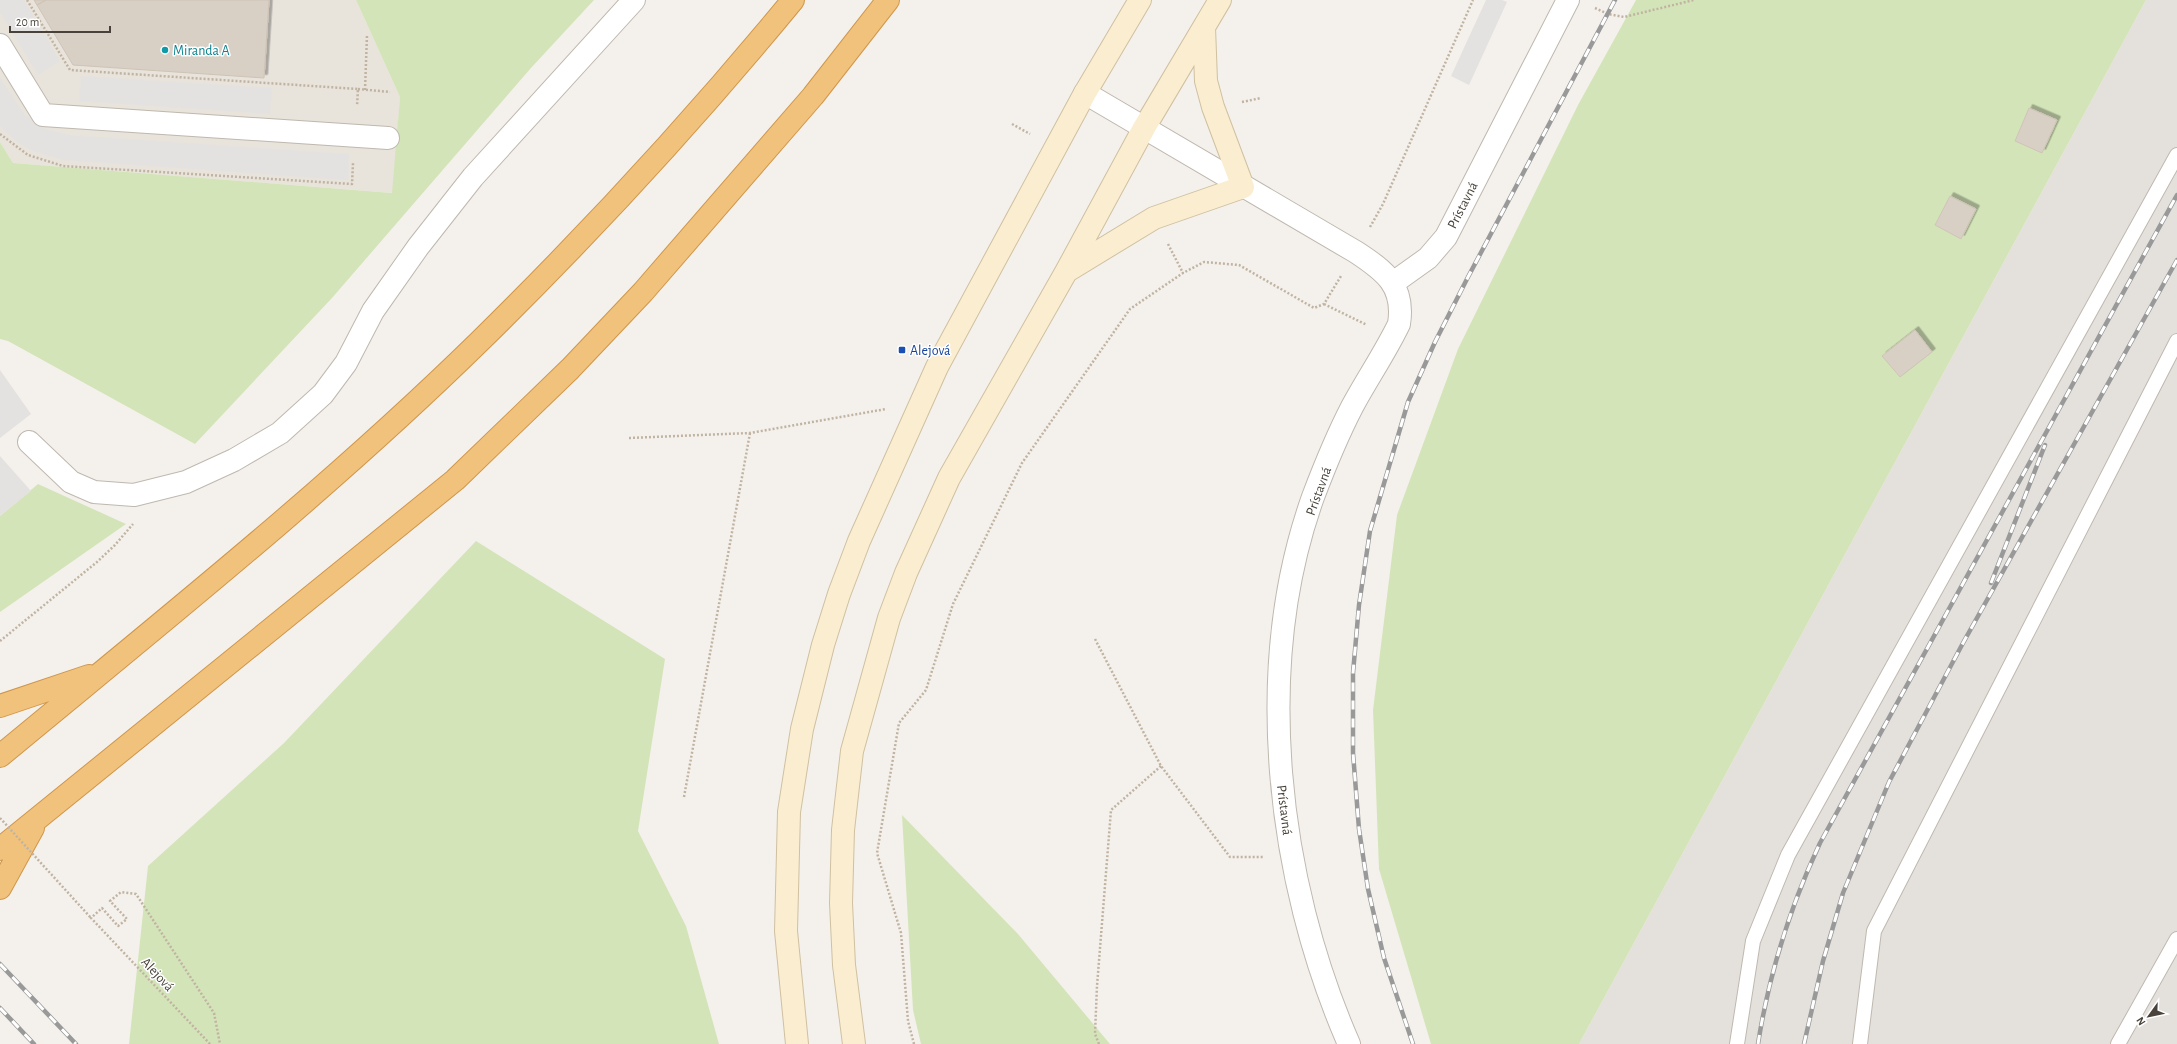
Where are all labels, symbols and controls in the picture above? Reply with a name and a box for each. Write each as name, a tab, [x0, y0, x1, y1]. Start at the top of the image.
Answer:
scale bar	[10, 8, 110, 34]
text: 20 m	[16, 16, 39, 28]
place label: Miranda A	[173, 44, 230, 58]
marker: Miranda A	[160, 45, 170, 55]
street label: Prístavná	[1445, 179, 1481, 231]
place label: Alejová	[910, 344, 951, 358]
marker: Alejová	[897, 345, 907, 355]
street label: Prístavná	[1304, 465, 1334, 517]
street label: Prístavná	[1274, 784, 1294, 837]
street label: Alejová	[138, 955, 177, 995]
north arrow	[2129, 996, 2169, 1036]
text: N	[2134, 1015, 2148, 1027]

